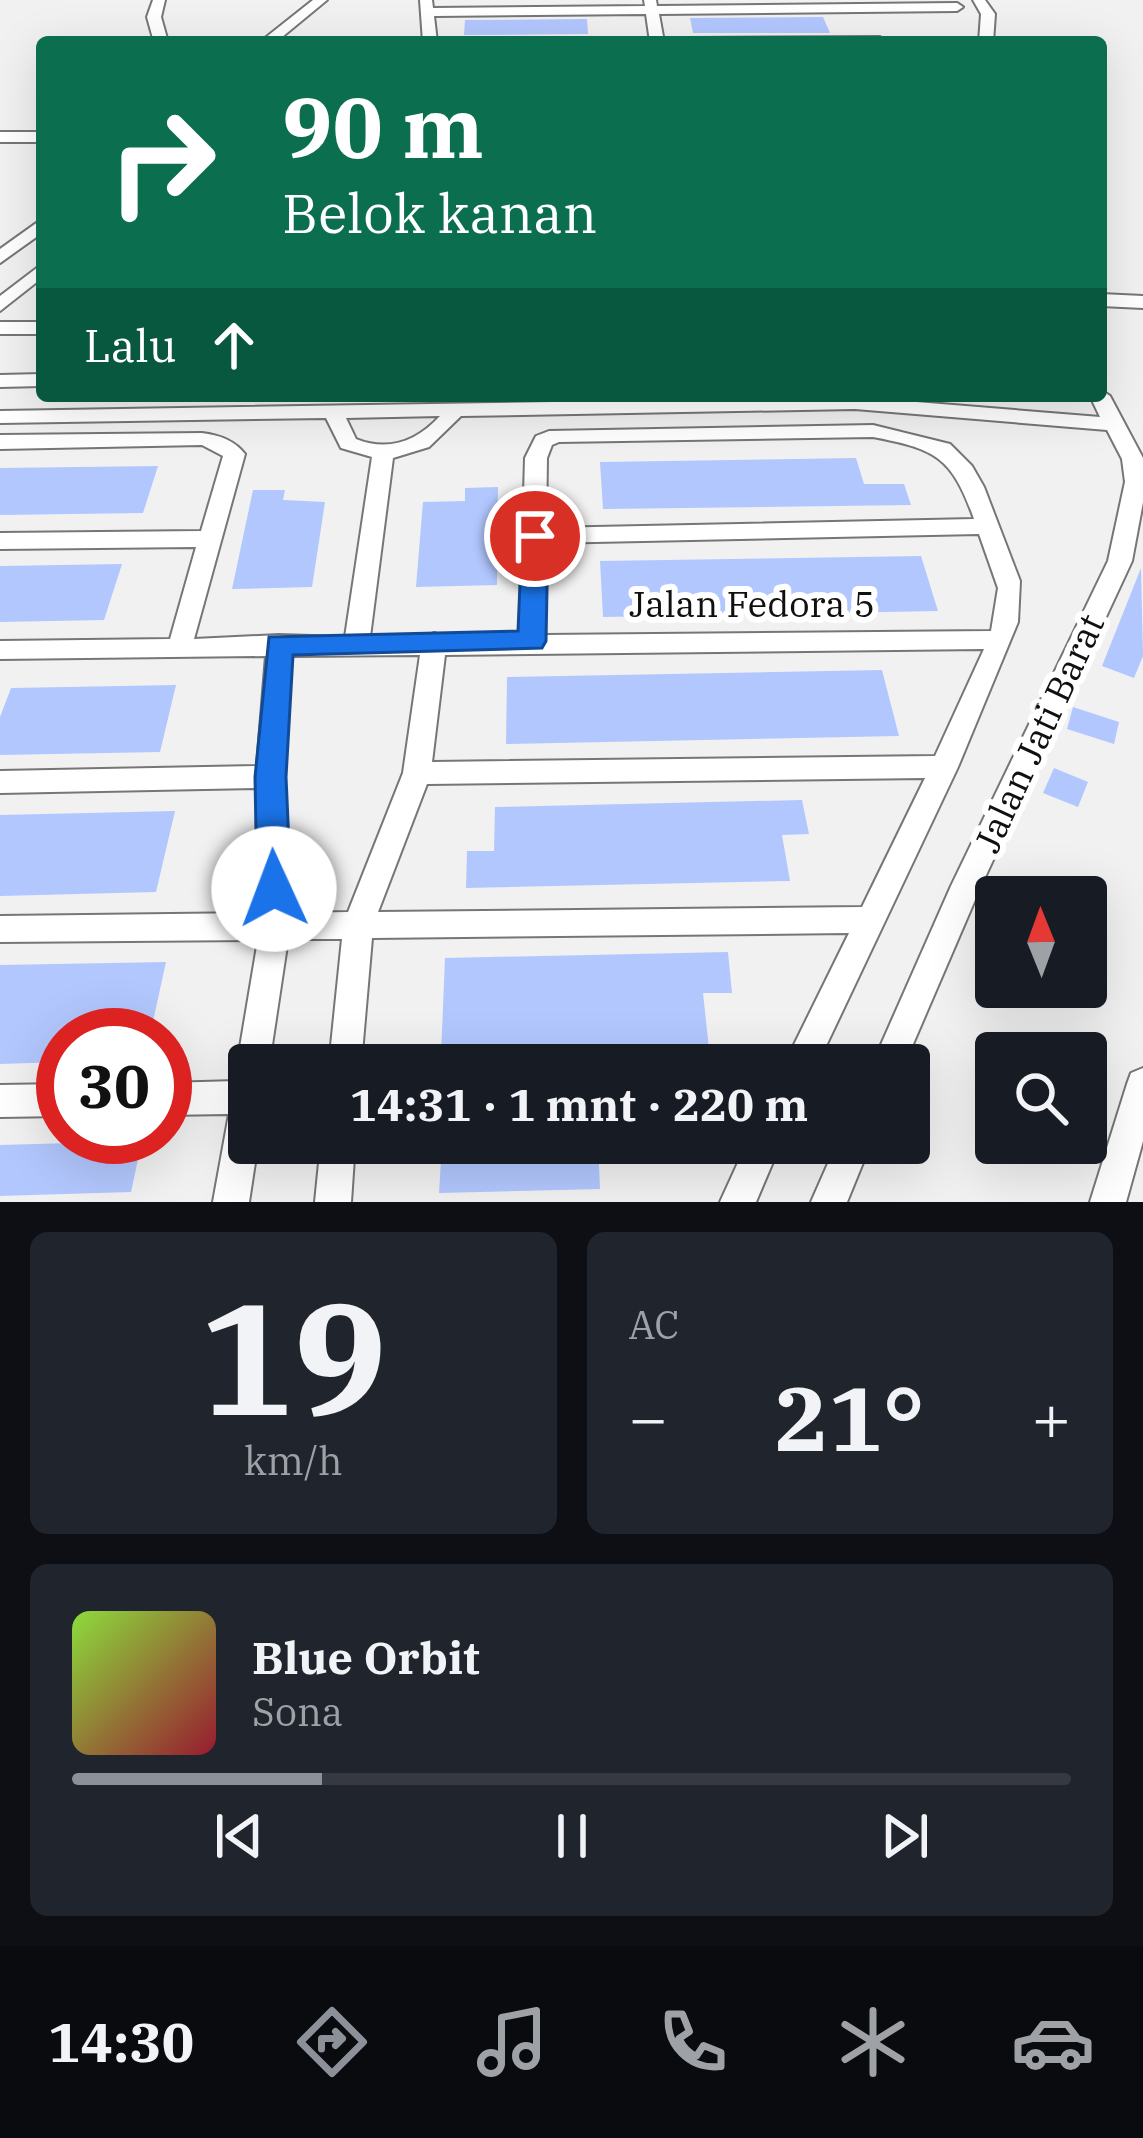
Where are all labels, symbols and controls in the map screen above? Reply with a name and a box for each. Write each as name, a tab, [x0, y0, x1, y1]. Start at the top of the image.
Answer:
text: 90 m	[282, 72, 484, 181]
icon: right	[84, 84, 240, 240]
text: Belok kanan	[282, 178, 597, 248]
icon: ahead	[201, 312, 267, 378]
text: Lalu	[84, 316, 177, 374]
pin	[484, 485, 586, 587]
icon: arrive	[502, 503, 568, 569]
street label: Jalan Fedora 5	[629, 580, 875, 627]
street label: Jalan Jati Barat	[963, 606, 1114, 859]
position arrow	[211, 826, 337, 952]
north arrow	[975, 876, 1107, 1008]
map controls	[975, 876, 1107, 1164]
speed limit sign: 30	[36, 1008, 192, 1164]
button: search	[975, 1032, 1107, 1164]
text: 14:31 · 1 mnt · 220 m	[350, 1075, 808, 1133]
text: 19	[200, 1255, 387, 1458]
text: AC	[629, 1299, 680, 1350]
text: 21°	[775, 1359, 925, 1476]
text: −	[629, 1374, 668, 1460]
text: +	[1031, 1374, 1071, 1460]
text: km/h	[244, 1435, 343, 1486]
text: Blue Orbit	[252, 1628, 480, 1686]
text: Sona	[252, 1686, 343, 1737]
icon: previous	[206, 1803, 272, 1869]
icon: pause	[539, 1803, 605, 1869]
icon: next	[872, 1803, 938, 1869]
icon: directions	[290, 2000, 374, 2084]
icon: music	[470, 2000, 554, 2084]
icon: phone	[651, 2000, 735, 2084]
icon: climate	[831, 2000, 915, 2084]
icon: car	[1011, 2000, 1095, 2084]
text: 14:30	[48, 2007, 194, 2077]

